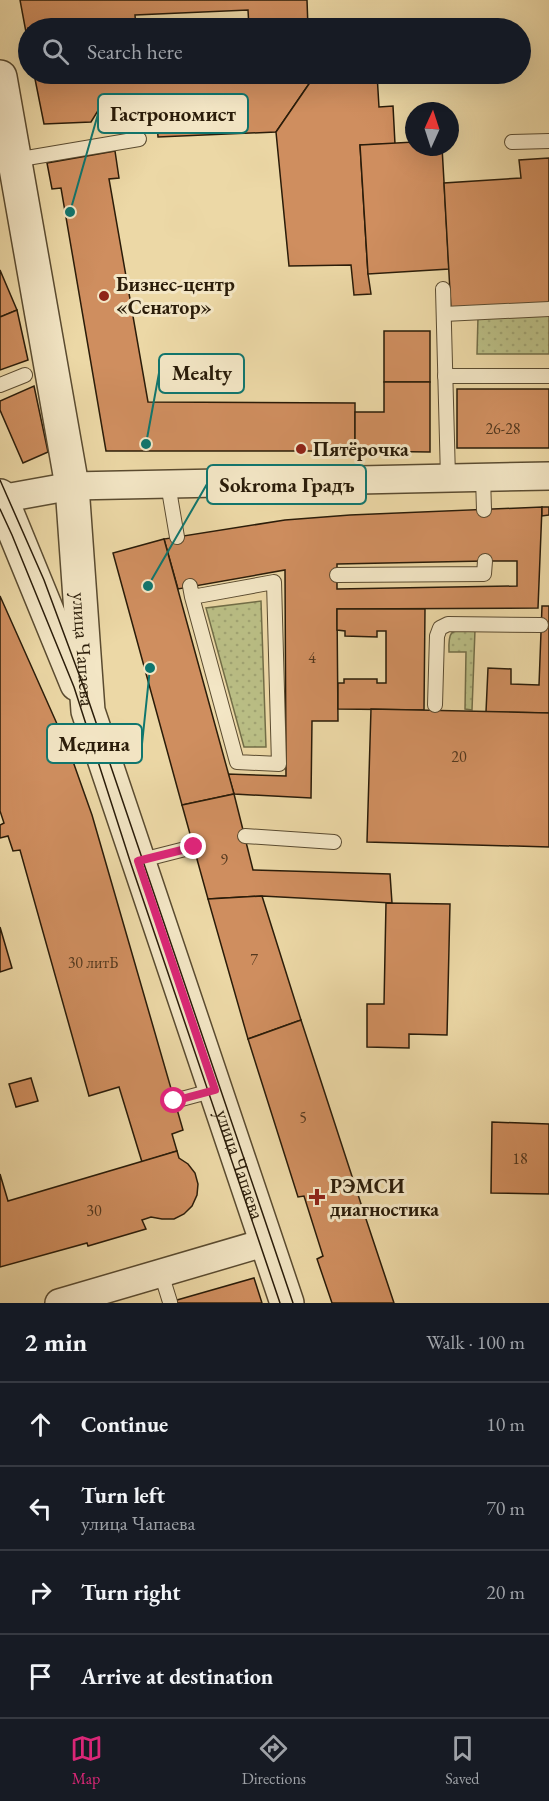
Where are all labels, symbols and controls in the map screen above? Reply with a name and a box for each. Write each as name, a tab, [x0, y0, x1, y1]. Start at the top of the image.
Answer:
search box	[18, 18, 531, 84]
icon: search	[39, 35, 72, 68]
text: Search here	[87, 37, 182, 66]
callout: Гастрономист	[98, 94, 248, 133]
text: Гастрономист	[110, 100, 236, 127]
north arrow	[405, 102, 459, 156]
place label: Бизнес-центр «Сенатор»	[116, 271, 235, 320]
marker: Бизнес-центр «Сенатор»	[97, 289, 111, 303]
callout: Mealty	[159, 354, 244, 393]
text: Mealty	[172, 359, 233, 386]
house number: 26-28	[485, 418, 521, 439]
place label: Пятёрочка	[313, 436, 409, 462]
marker: Пятёрочка	[294, 442, 308, 456]
callout: Sokroma Градъ	[207, 465, 366, 504]
text: Sokroma Градъ	[219, 471, 355, 498]
street label: улица Чапаева	[67, 591, 101, 707]
house number: 4	[308, 647, 316, 668]
callout: Медина	[47, 724, 142, 763]
text: Медина	[58, 730, 131, 757]
house number: 20	[451, 746, 467, 767]
route end	[180, 833, 206, 859]
house number: 9	[220, 849, 228, 870]
house number: 7	[250, 949, 258, 970]
house number: 30 литБ	[68, 952, 118, 973]
route start	[160, 1087, 186, 1113]
street label: улица Чапаева	[210, 1106, 271, 1223]
house number: 5	[299, 1107, 307, 1128]
house number: 18	[512, 1148, 528, 1169]
place label: РЭМСИ диагностика	[330, 1173, 439, 1222]
marker: РЭМСИ диагностика	[308, 1188, 326, 1206]
house number: 30	[86, 1200, 102, 1221]
text: 2 min	[24, 1325, 87, 1359]
text: Walk · 100 m	[426, 1329, 525, 1355]
icon: ahead	[24, 1408, 57, 1441]
text: Continue	[81, 1410, 168, 1439]
text: 10 m	[486, 1411, 525, 1437]
text: Turn left	[81, 1481, 165, 1510]
icon: left	[24, 1492, 57, 1525]
text: 70 m	[486, 1495, 525, 1521]
text: улица Чапаева	[81, 1510, 196, 1536]
icon: right	[24, 1576, 57, 1609]
text: Turn right	[81, 1578, 180, 1607]
text: 20 m	[486, 1579, 525, 1605]
icon: arrive	[24, 1660, 57, 1693]
text: Arrive at destination	[81, 1662, 273, 1691]
tab: Map	[70, 1732, 103, 1789]
tab: Directions	[242, 1732, 306, 1789]
tab: Saved	[445, 1732, 479, 1789]

